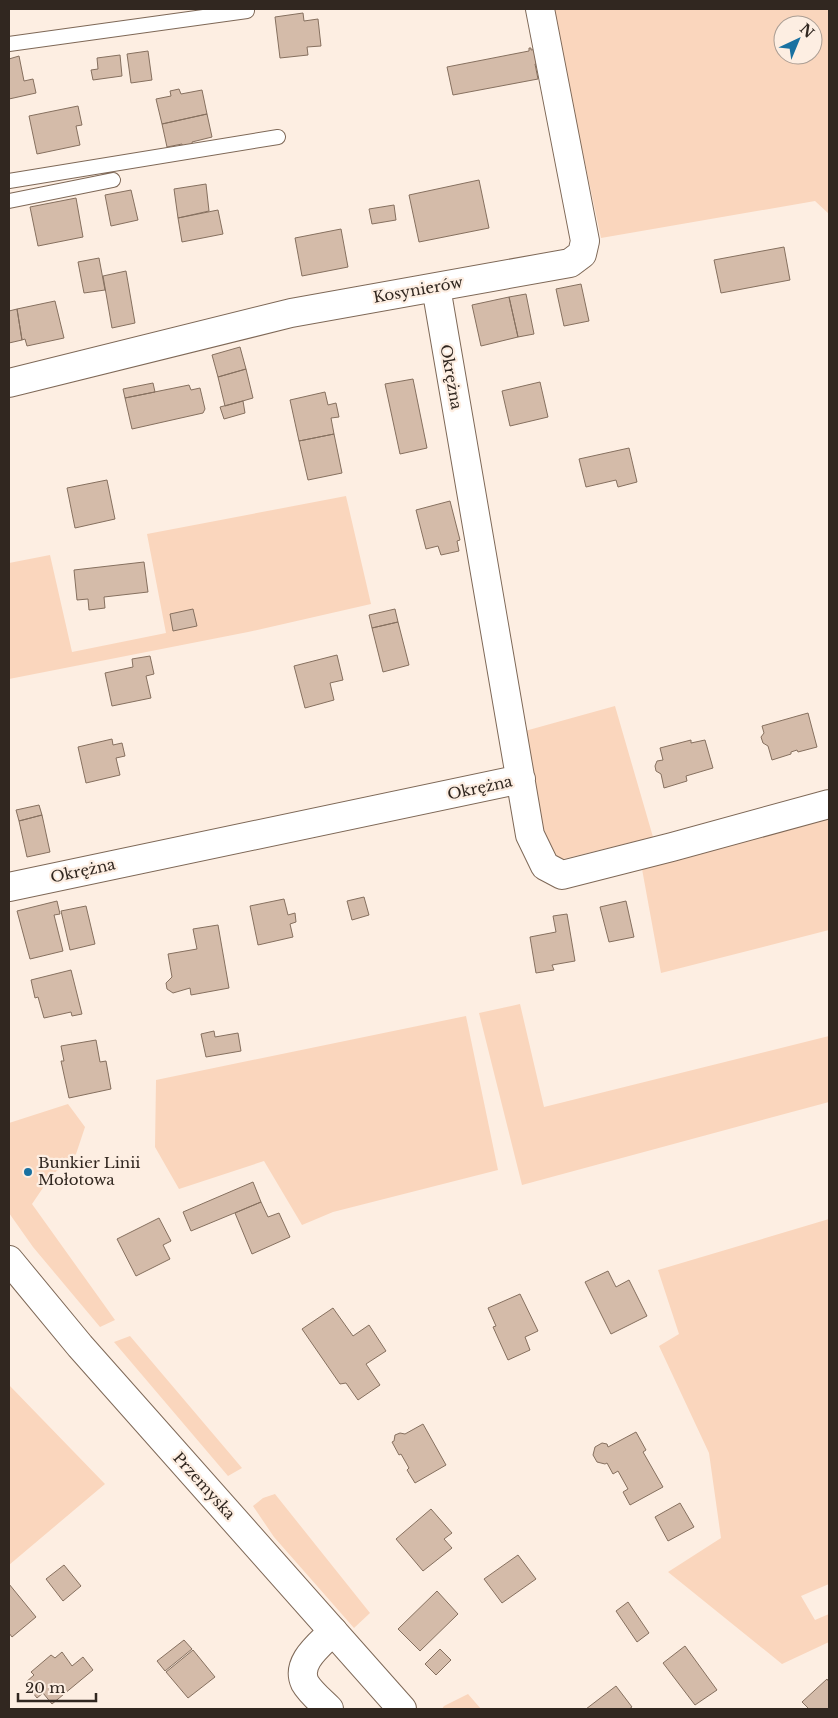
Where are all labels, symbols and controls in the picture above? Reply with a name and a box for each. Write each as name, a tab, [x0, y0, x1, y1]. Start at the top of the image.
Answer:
north arrow	[773, 15, 823, 65]
text: N	[796, 20, 818, 42]
street label: Kosynierów	[372, 272, 464, 307]
street label: Okrężna	[436, 343, 467, 412]
street label: Okrężna	[446, 771, 515, 804]
street label: Okrężna	[49, 854, 118, 887]
place label: Bunkier Linii Mołotowa	[38, 1153, 140, 1189]
marker: Bunkier Linii Mołotowa	[22, 1166, 34, 1178]
street label: Przemyska	[169, 1448, 240, 1524]
scale bar	[18, 1670, 95, 1702]
text: 20 m	[25, 1678, 65, 1697]

